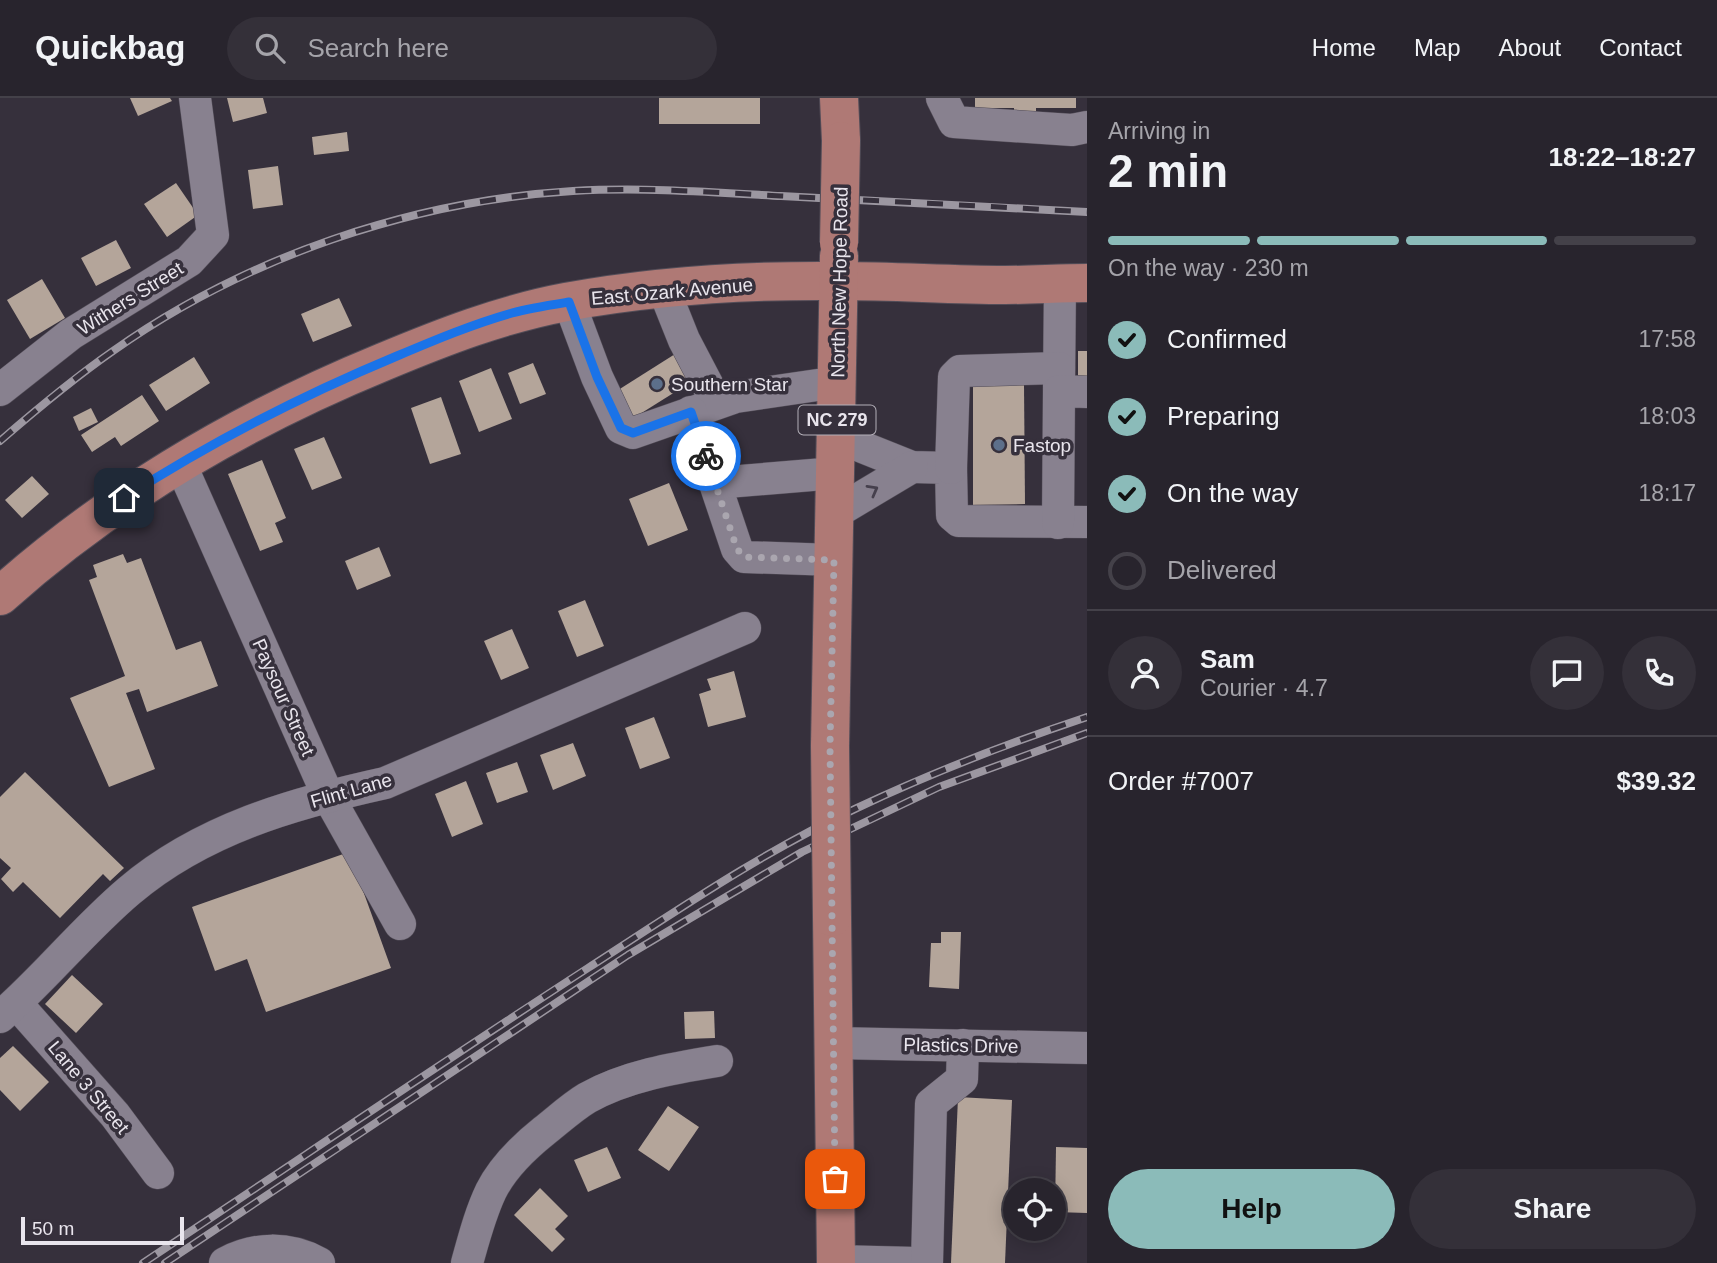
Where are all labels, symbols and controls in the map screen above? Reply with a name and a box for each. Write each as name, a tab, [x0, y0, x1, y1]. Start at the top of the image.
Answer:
search box	[227, 17, 717, 80]
text: Quickbag	[35, 29, 185, 66]
icon: search	[251, 29, 289, 67]
text: Search here	[307, 33, 449, 63]
text: Home	[1312, 34, 1376, 61]
text: Map	[1414, 34, 1461, 61]
text: About	[1499, 34, 1561, 61]
text: Contact	[1599, 34, 1682, 61]
text: Arriving in	[1108, 118, 1210, 144]
text: 18:22–18:27	[1549, 142, 1696, 172]
text: 2 min	[1108, 145, 1228, 197]
street label: North New Hope Road	[827, 186, 852, 378]
text: On the way · 230 m	[1108, 255, 1309, 281]
street label: Withers Street	[74, 257, 187, 339]
street label: East Ozark Avenue	[590, 274, 754, 309]
icon: check	[1108, 321, 1146, 359]
text: Confirmed	[1167, 324, 1287, 354]
text: 17:58	[1638, 326, 1696, 352]
place label: Southern Star	[671, 374, 789, 395]
marker: Southern Star	[649, 376, 665, 392]
icon: check	[1108, 398, 1146, 436]
text: Preparing	[1167, 401, 1280, 431]
text: 18:03	[1638, 403, 1696, 429]
road number: NC 279	[798, 406, 876, 434]
courier	[671, 421, 741, 491]
place label: Fastop	[1013, 435, 1071, 456]
icon: bike	[687, 437, 725, 475]
marker: Fastop	[991, 437, 1007, 453]
pin	[94, 468, 154, 528]
icon: check	[1108, 475, 1146, 513]
text: On the way	[1167, 478, 1299, 508]
icon: home	[105, 479, 143, 517]
text: 18:17	[1638, 480, 1696, 506]
one-way arrow	[866, 485, 878, 498]
text: Delivered	[1167, 555, 1277, 585]
street label: Paysour Street	[248, 636, 319, 760]
button: person	[1108, 636, 1182, 710]
button: chat	[1530, 636, 1604, 710]
button: phone	[1622, 636, 1696, 710]
text: Sam	[1200, 644, 1255, 674]
text: Courier · 4.7	[1200, 675, 1328, 701]
text: Order #7007	[1108, 766, 1254, 796]
text: $39.32	[1616, 766, 1696, 796]
street label: Flint Lane	[308, 769, 394, 812]
street label: Plastics Drive	[903, 1034, 1019, 1057]
street label: Lane 3 Street	[44, 1037, 134, 1138]
pin	[805, 1149, 865, 1209]
icon: bag	[816, 1160, 854, 1198]
button: Help	[1108, 1169, 1395, 1249]
button: Share	[1409, 1169, 1696, 1249]
map controls	[1003, 1178, 1066, 1241]
button: locate	[1003, 1178, 1066, 1241]
scale bar	[21, 1214, 184, 1246]
text: 50 m	[32, 1218, 74, 1239]

